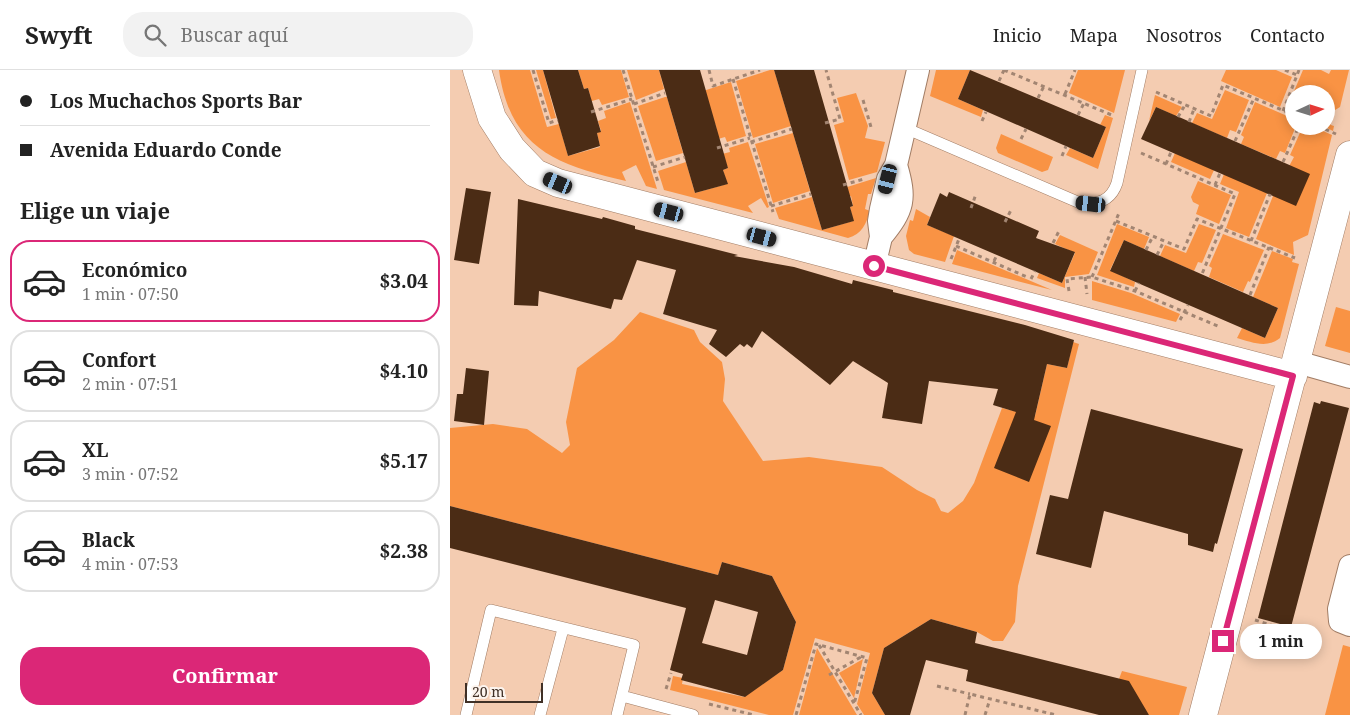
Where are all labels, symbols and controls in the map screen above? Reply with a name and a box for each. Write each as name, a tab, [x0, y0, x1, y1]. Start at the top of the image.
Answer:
search box	[123, 12, 473, 57]
text: Swyft	[25, 18, 93, 51]
icon: search	[141, 21, 169, 49]
text: Buscar aquí	[181, 22, 288, 48]
text: Inicio	[993, 23, 1042, 47]
text: Mapa	[1070, 23, 1118, 47]
text: Nosotros	[1146, 23, 1222, 47]
text: Contacto	[1250, 23, 1325, 47]
north arrow	[1285, 85, 1335, 135]
map controls	[1285, 85, 1335, 135]
text: Los Muchachos Sports Bar	[50, 88, 302, 114]
text: Avenida Eduardo Conde	[50, 137, 282, 163]
car	[877, 163, 898, 195]
car	[541, 170, 574, 196]
text: Elige un viaje	[20, 195, 170, 225]
car	[1075, 195, 1106, 213]
car	[652, 201, 685, 223]
car	[745, 226, 778, 248]
route start	[863, 255, 885, 277]
text: Económico	[82, 257, 188, 283]
icon: car	[22, 259, 67, 304]
text: $3.04	[379, 268, 428, 294]
text: 1 min · 07:50	[82, 283, 178, 305]
text: Confort	[82, 347, 156, 373]
icon: car	[22, 349, 67, 394]
text: $4.10	[379, 358, 428, 384]
text: 2 min · 07:51	[82, 373, 178, 395]
text: XL	[82, 437, 108, 463]
icon: car	[22, 439, 67, 484]
text: $5.17	[379, 448, 428, 474]
text: 3 min · 07:52	[82, 463, 178, 485]
text: Black	[82, 527, 135, 553]
icon: car	[22, 529, 67, 574]
text: $2.38	[379, 538, 428, 564]
text: 4 min · 07:53	[82, 553, 178, 575]
callout: 1 min	[1240, 624, 1323, 658]
route end	[1212, 630, 1234, 652]
text: 1 min	[1258, 630, 1304, 652]
button: Confirmar	[20, 647, 430, 705]
scale bar	[465, 680, 542, 703]
text: 20 m	[472, 682, 505, 701]

